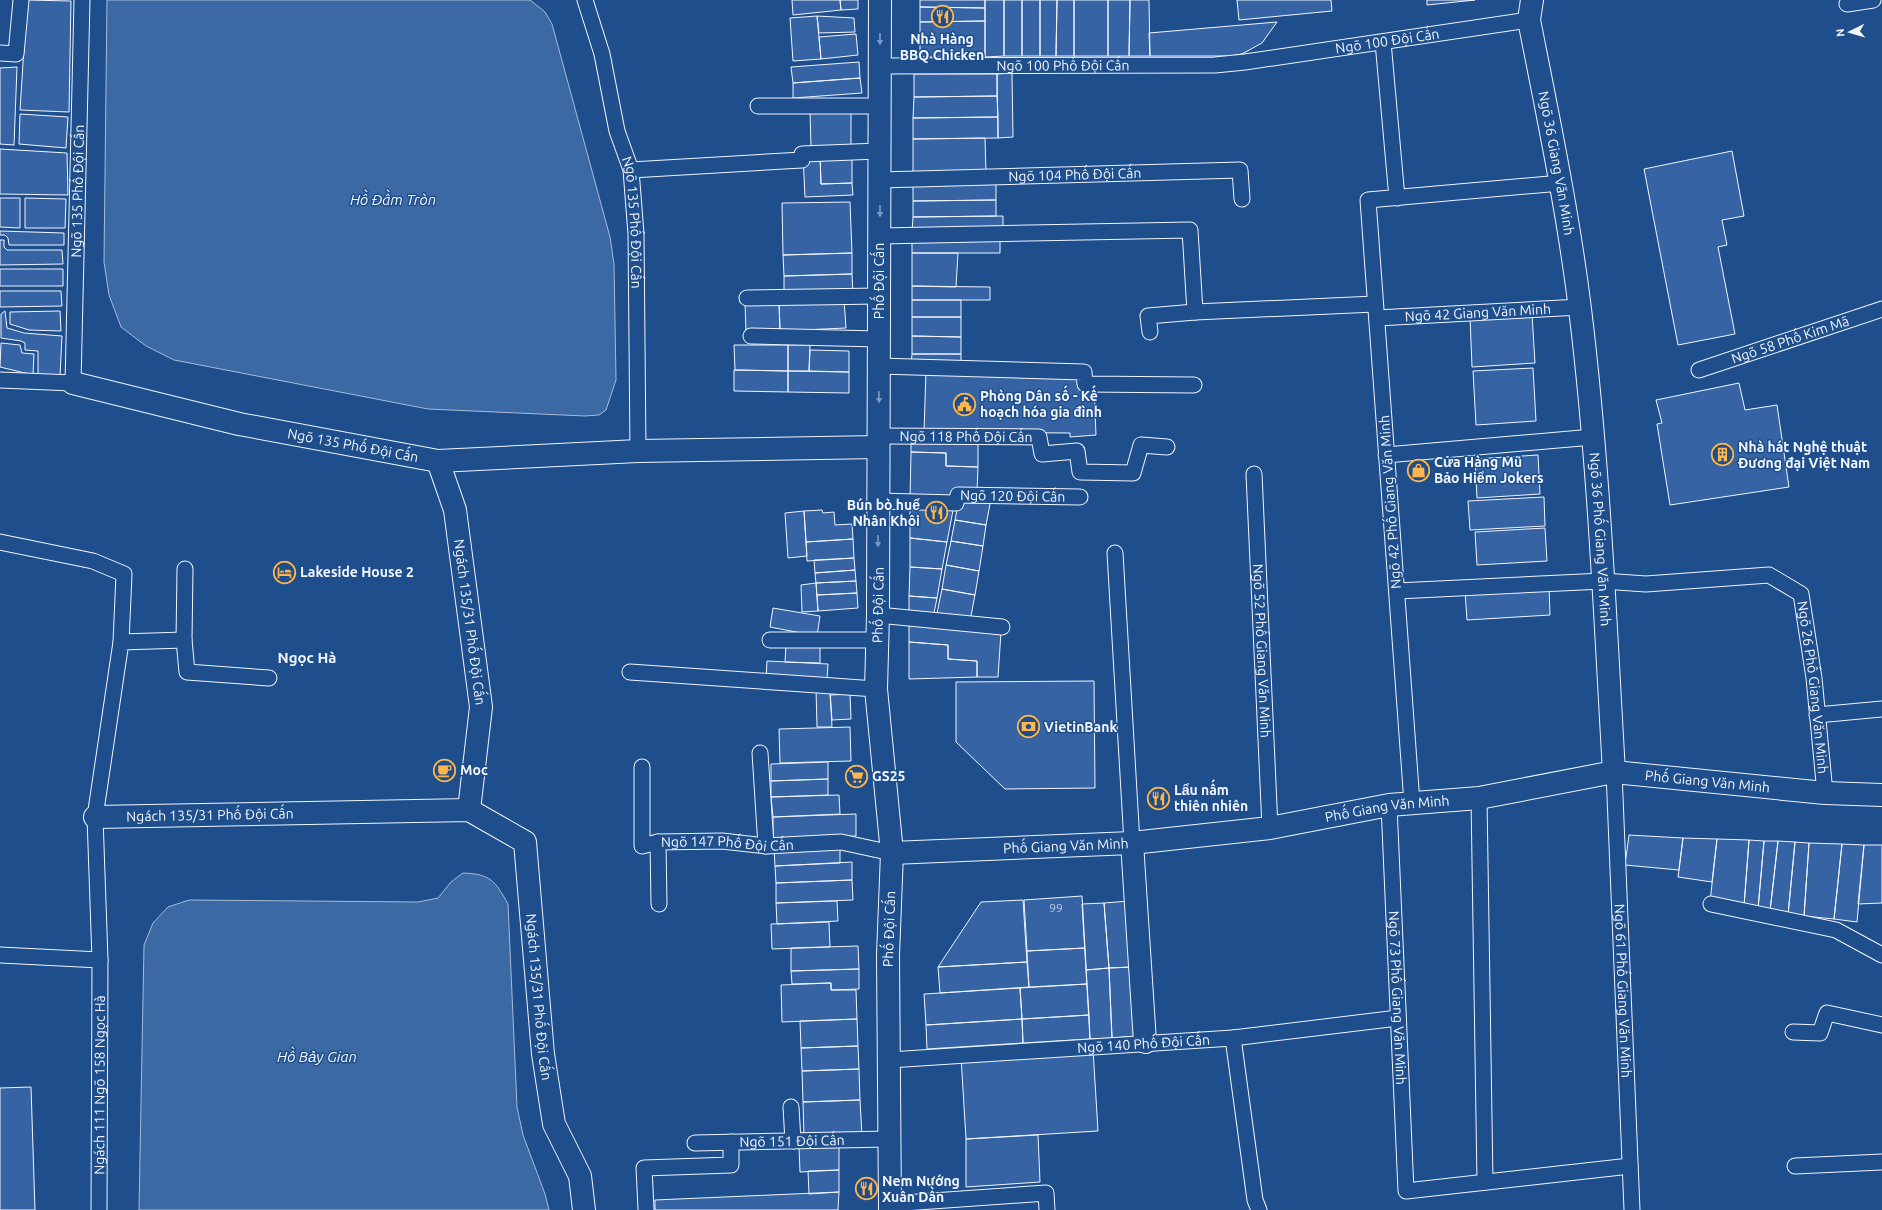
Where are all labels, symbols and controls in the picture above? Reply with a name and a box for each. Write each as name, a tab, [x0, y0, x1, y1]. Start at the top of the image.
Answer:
restaurant icon: Nhà Hàng BBQ Chicken	[929, 4, 955, 30]
north arrow	[1830, 12, 1870, 52]
street label: Ngõ 100 Đội Cấn	[1334, 24, 1440, 57]
text: N	[1834, 28, 1846, 37]
place label: Nhà Hàng BBQ Chicken	[900, 31, 984, 63]
one-way arrow	[877, 33, 883, 46]
street label: Ngõ 100 Phố Đội Cấn	[996, 55, 1129, 74]
street label: Ngõ 36 Giang Văn Minh	[1535, 90, 1577, 236]
street label: Ngõ 135 Phố Đội Cấn	[67, 124, 87, 258]
street label: Ngõ 135 Phố Đội Cấn	[619, 154, 647, 289]
street label: Ngõ 104 Phố Đội Cấn	[1008, 163, 1142, 184]
water label: Hồ Đầm Tròn	[350, 189, 436, 208]
one-way arrow	[877, 205, 883, 218]
street label: Phố Đội Cấn	[869, 243, 887, 319]
street label: Ngõ 42 Giang Văn Minh	[1404, 301, 1551, 324]
street label: Ngõ 58 Phố Kim Mã	[1729, 313, 1851, 367]
place label: Phòng Dân số - Kế hoạch hóa gia đình	[980, 385, 1102, 420]
one-way arrow	[876, 391, 882, 404]
public building icon: Phòng Dân số - Kế hoạch hóa gia đình	[951, 391, 977, 417]
street label: Ngõ 42 Phố Giang Văn Minh	[1374, 415, 1404, 589]
street label: Ngõ 135 Phố Đội Cấn	[286, 425, 420, 465]
street label: Ngõ 118 Phố Đội Cấn	[899, 426, 1033, 445]
place label: Nhà hát Nghệ thuật Đương đại Việt Nam	[1738, 439, 1870, 471]
building icon: Nhà hát Nghệ thuật Đương đại Việt Nam	[1710, 442, 1736, 468]
street label: Ngõ 36 Phố Giang Văn Minh	[1586, 452, 1614, 627]
place label: Cửa Hàng Mũ Bảo Hiểm Jokers	[1434, 454, 1544, 486]
shop icon: Cửa Hàng Mũ Bảo Hiểm Jokers	[1406, 457, 1432, 483]
street label: Ngõ 120 Đội Cấn	[960, 486, 1065, 505]
place label: Bún bò huể Nhân Khôi	[847, 497, 920, 529]
restaurant icon: Bún bò huể Nhân Khôi	[923, 500, 949, 526]
one-way arrow	[875, 535, 881, 548]
street label: Ngách 135/31 Phố Đội Cấn	[451, 538, 490, 706]
hotel icon: Lakeside House 2	[272, 559, 298, 585]
street label: Ngõ 52 Phố Giang Văn Minh	[1250, 563, 1274, 738]
place label: Lakeside House 2	[300, 564, 414, 580]
street label: Phố Đội Cấn	[867, 567, 887, 643]
street label: Ngõ 26 Phố Giang Văn Minh	[1794, 600, 1831, 775]
district label: Ngọc Hà	[278, 649, 337, 666]
bank icon: VietinBank	[1015, 714, 1041, 740]
place label: VietinBank	[1044, 719, 1117, 735]
cafe icon: Moc	[431, 757, 457, 783]
place label: Moc	[460, 762, 488, 778]
supermarket icon: GS25	[844, 763, 870, 789]
street label: Phố Giang Văn Minh	[1644, 766, 1771, 795]
place label: GS25	[872, 768, 906, 784]
place label: Lẩu nấm thiên nhiên	[1174, 779, 1248, 814]
restaurant icon: Lẩu nấm thiên nhiên	[1145, 785, 1171, 811]
street label: Phố Giang Văn Minh	[1324, 792, 1450, 825]
street label: Ngách 135/31 Phố Đội Cấn	[126, 803, 294, 824]
street label: Ngõ 147 Phố Đội Cấn	[661, 832, 794, 854]
street label: Phố Giang Văn Minh	[1003, 835, 1129, 856]
street label: Phố Đội Cấn	[877, 890, 898, 967]
house number: 99	[1049, 901, 1063, 914]
street label: Ngõ 61 Phố Giang Văn Minh	[1611, 903, 1635, 1078]
street label: Ngõ 73 Phố Giang Văn Minh	[1386, 910, 1409, 1085]
street label: Ngách 135/31 Phố Đội Cấn	[523, 913, 556, 1081]
street label: Ngách 111 Ngõ 158 Ngọc Hà	[91, 995, 108, 1175]
street label: Ngõ 140 Phố Đội Cấn	[1077, 1030, 1210, 1056]
water label: Hồ Bảy Gian	[277, 1046, 357, 1065]
street label: Ngõ 151 Đội Cấn	[739, 1130, 845, 1150]
place label: Nem Nướng Xuân Dần	[882, 1173, 960, 1205]
restaurant icon: Nem Nướng Xuân Dần	[853, 1176, 879, 1202]

